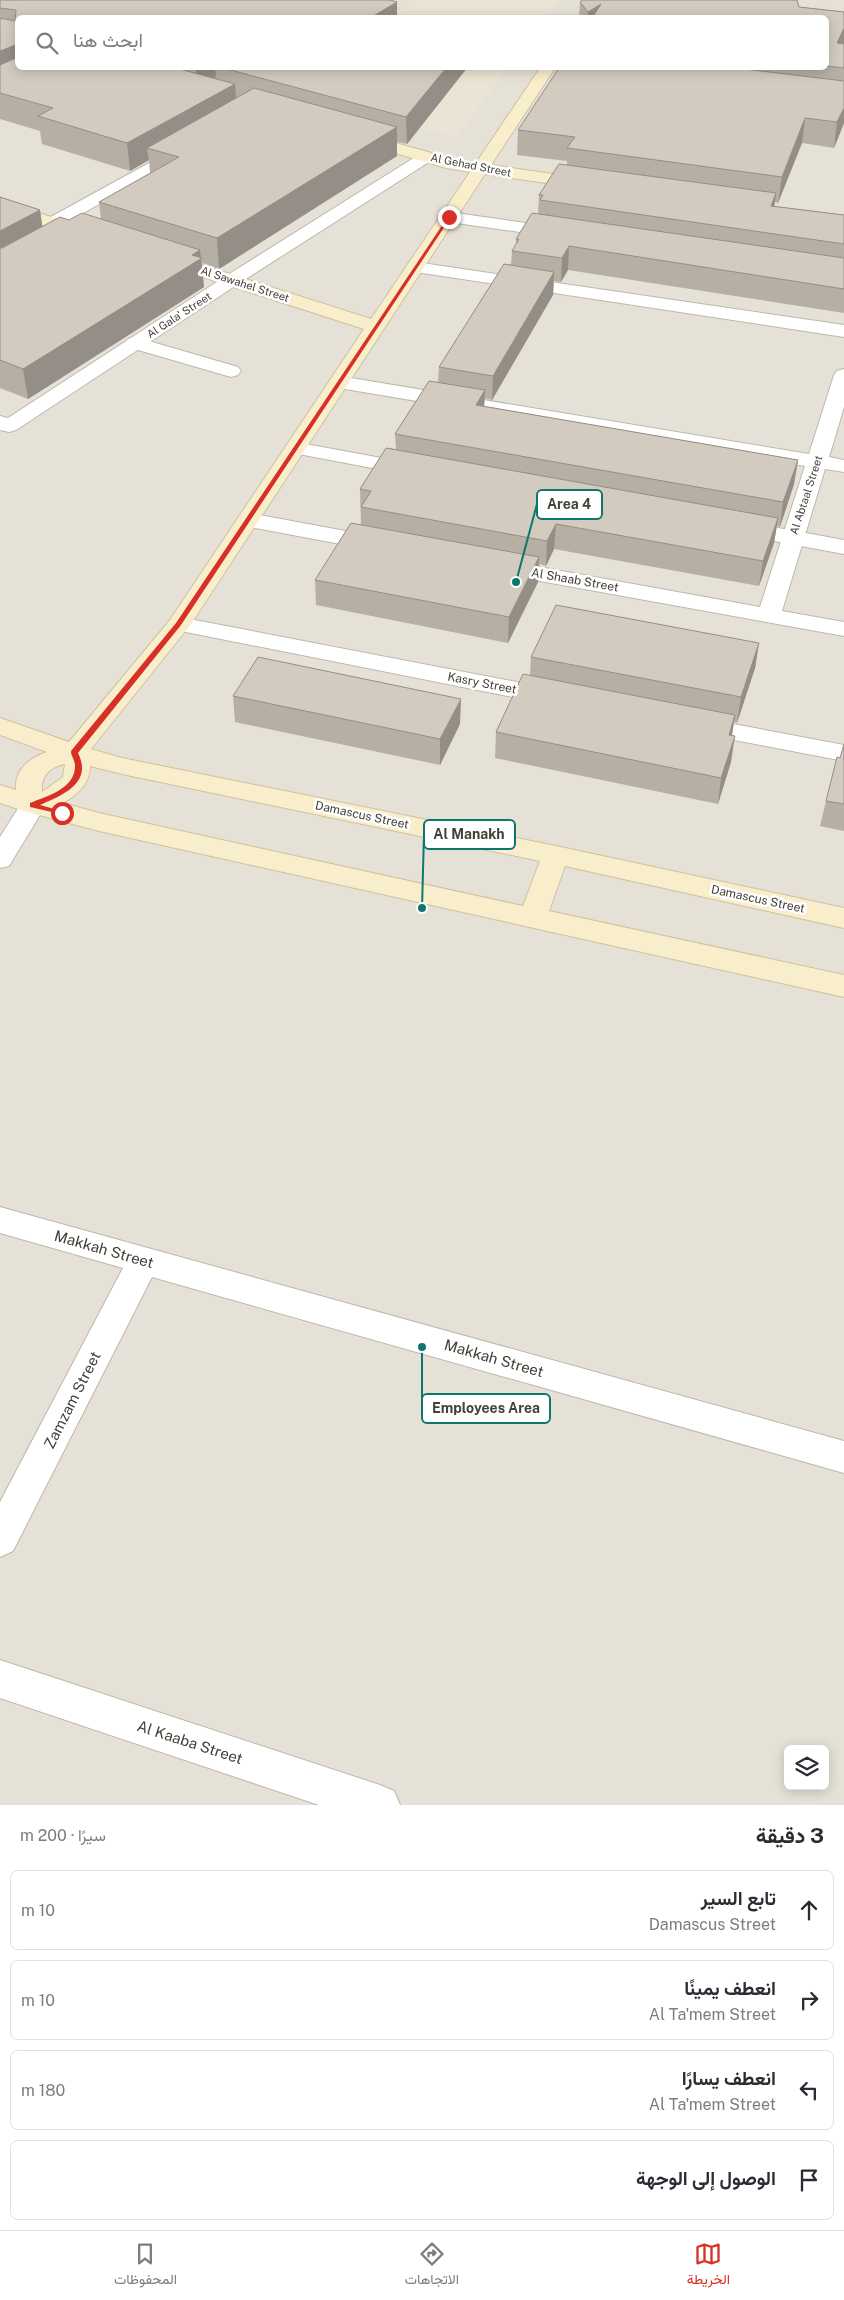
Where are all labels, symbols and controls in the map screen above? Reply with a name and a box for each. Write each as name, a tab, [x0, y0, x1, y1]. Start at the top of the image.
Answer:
search box	[15, 15, 829, 70]
icon: search	[33, 29, 61, 57]
text: ابحث هنا	[73, 29, 143, 51]
street label: Al Gehad Street	[430, 151, 512, 179]
route end	[438, 206, 461, 229]
street label: Al Sawahel Street	[199, 264, 291, 304]
street label: Al Gala' Street	[145, 290, 213, 340]
street label: Al Abtaal Street	[788, 454, 824, 536]
callout: Area 4	[537, 490, 602, 519]
text: Area 4	[547, 496, 591, 512]
street label: Al Shaab Street	[530, 565, 620, 595]
street label: Kasry Street	[446, 669, 518, 697]
street label: Damascus Street	[314, 798, 410, 832]
route start	[51, 802, 74, 825]
callout: Al Manakh	[424, 820, 515, 849]
text: Al Manakh	[433, 826, 505, 842]
street label: Damascus Street	[710, 882, 806, 916]
street label: Makkah Street	[52, 1227, 156, 1271]
street label: Makkah Street	[442, 1336, 546, 1380]
street label: Zamzam Street	[40, 1348, 104, 1451]
callout: Employees Area	[422, 1394, 550, 1423]
text: Employees Area	[432, 1400, 540, 1416]
street label: Al Kaaba Street	[135, 1717, 245, 1767]
map controls	[784, 1745, 829, 1790]
button: layers	[784, 1745, 829, 1790]
text: 3 دقيقة	[756, 1823, 824, 1848]
text: سيرًا · 200 m	[20, 1826, 106, 1845]
text: تابع السير	[701, 1887, 776, 1909]
icon: ahead	[795, 1896, 823, 1924]
text: 10 m	[21, 1901, 55, 1920]
text: Damascus Street	[649, 1915, 776, 1934]
text: انعطف يمينًا	[684, 1977, 776, 1999]
icon: right	[795, 1986, 823, 2014]
text: 10 m	[21, 1991, 55, 2010]
text: Al Ta'mem Street	[649, 2005, 776, 2024]
text: انعطف يسارًا	[682, 2067, 776, 2089]
icon: left	[795, 2076, 823, 2104]
text: 180 m	[21, 2081, 65, 2100]
text: Al Ta'mem Street	[649, 2095, 776, 2114]
icon: arrive	[795, 2166, 823, 2194]
text: الوصول إلى الوجهة	[636, 2167, 776, 2189]
tab: المحفوظات	[114, 2240, 177, 2292]
tab: الاتجاهات	[405, 2240, 459, 2292]
tab: الخريطة	[687, 2240, 730, 2292]

